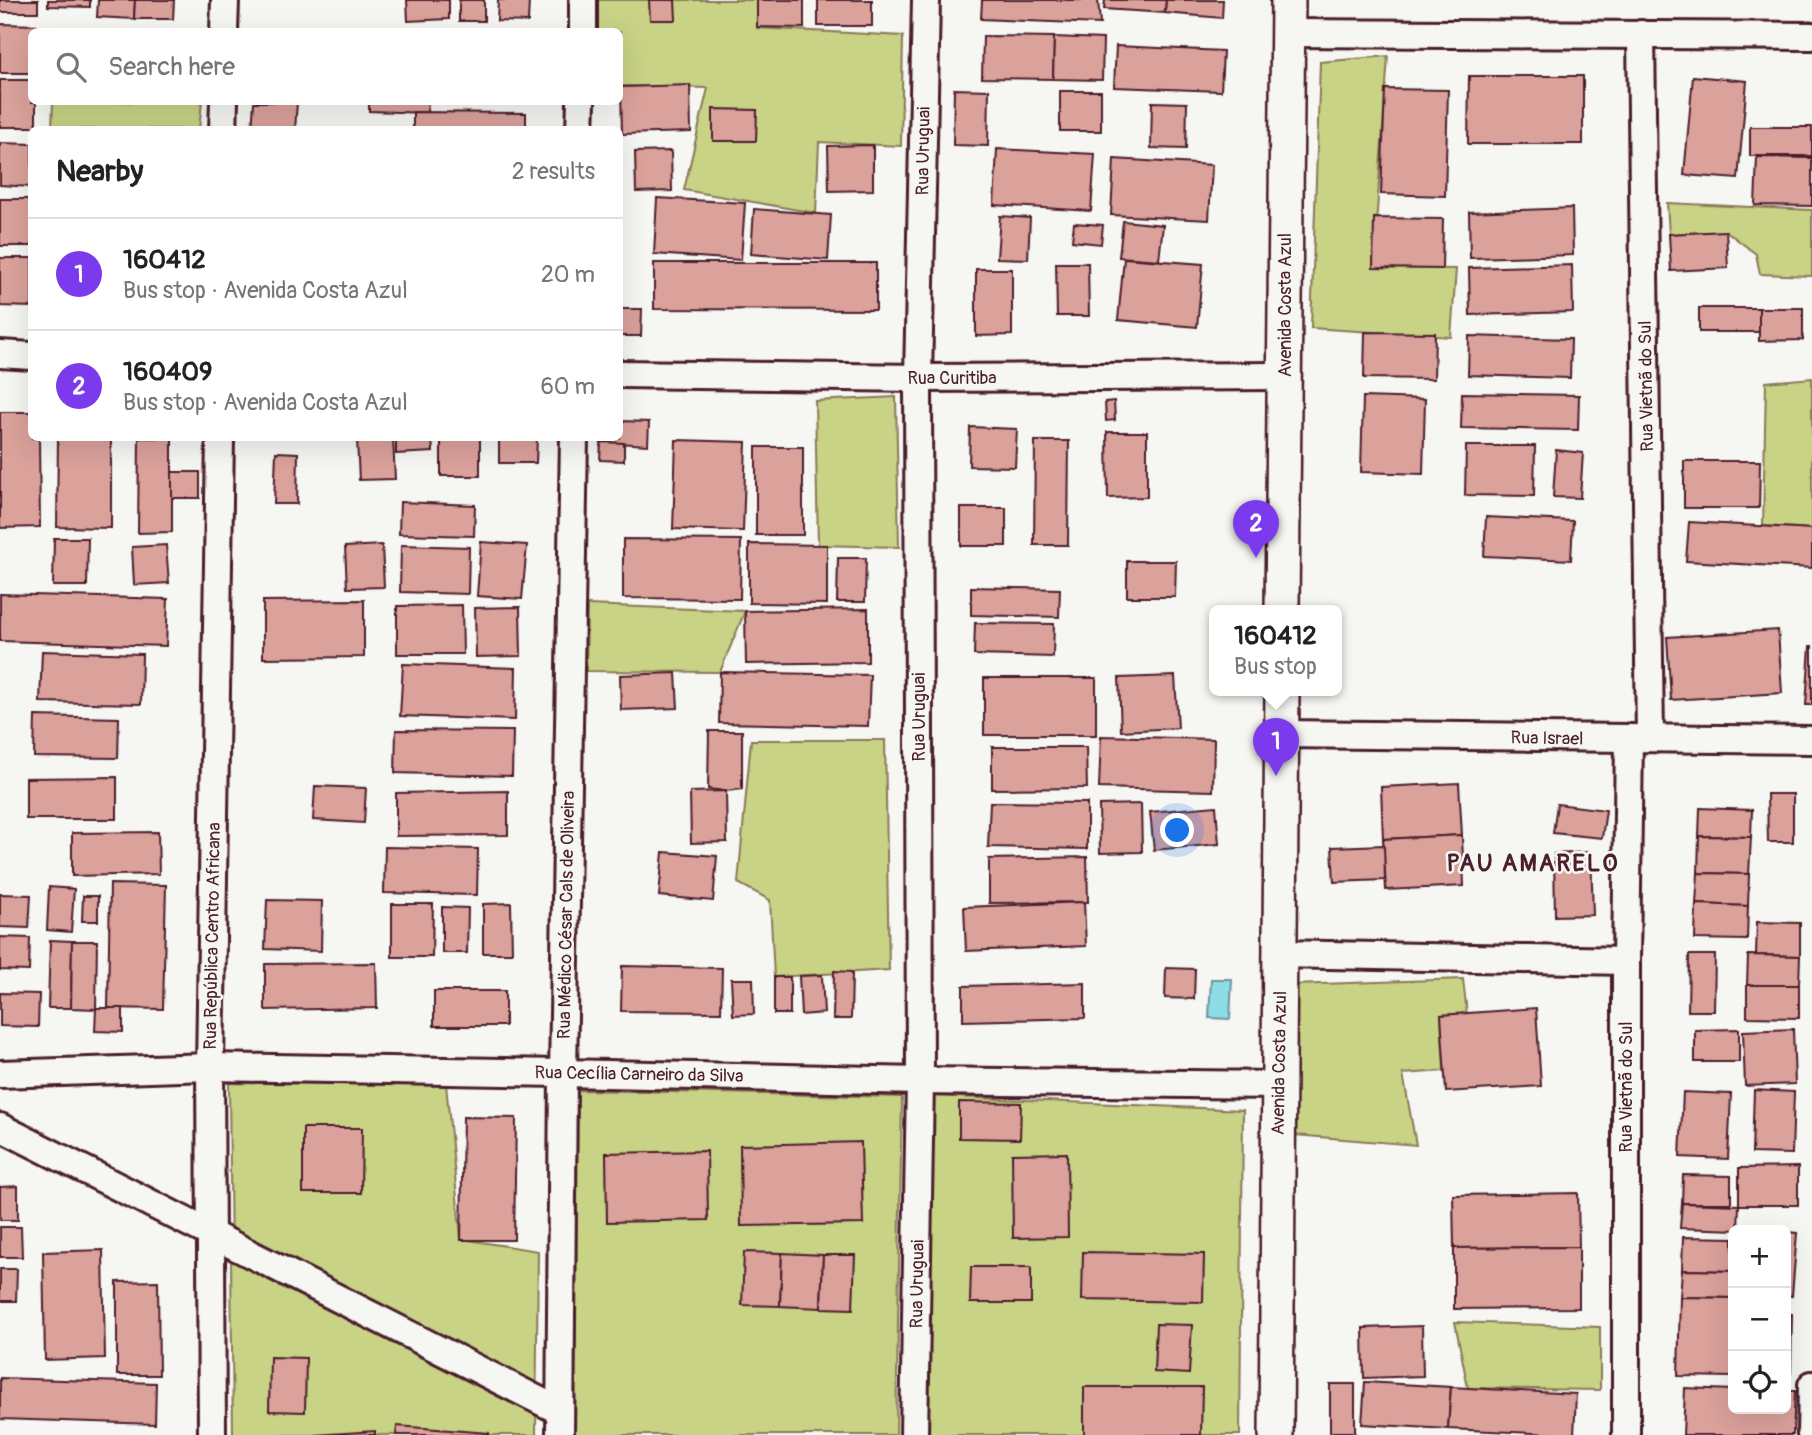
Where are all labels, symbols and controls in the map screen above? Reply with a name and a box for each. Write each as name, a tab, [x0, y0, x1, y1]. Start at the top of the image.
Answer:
search box	[28, 28, 623, 105]
icon: search	[52, 48, 90, 86]
text: Search here	[108, 51, 235, 83]
street label: Rua Uruguai	[911, 106, 936, 196]
text: Nearby	[56, 153, 143, 190]
text: 2 results	[512, 157, 595, 186]
street label: Avenida Costa Azul	[1274, 233, 1297, 377]
text: 160412	[123, 244, 206, 276]
text: 1	[75, 260, 84, 289]
text: 20 m	[541, 260, 595, 289]
text: Bus stop · Avenida Costa Azul	[123, 276, 408, 305]
street label: Rua Vietnã do Sul	[1634, 320, 1659, 452]
text: 160409	[123, 356, 212, 388]
street label: Rua Curitiba	[907, 367, 997, 390]
text: 2	[73, 372, 85, 401]
text: 60 m	[540, 372, 595, 401]
text: Bus stop · Avenida Costa Azul	[123, 388, 408, 417]
pin: 2	[1233, 500, 1279, 558]
popup	[1209, 605, 1342, 696]
text: 160412	[1234, 620, 1317, 652]
text: Bus stop	[1234, 652, 1317, 681]
street label: Rua Uruguai	[908, 673, 931, 761]
pin: 1	[1253, 718, 1299, 776]
street label: Rua Israel	[1510, 726, 1584, 751]
street label: Rua Médico César Cals de Oliveira	[553, 791, 580, 1039]
your location	[1160, 813, 1194, 847]
street label: Rua República Centro Africana	[199, 822, 226, 1050]
district label: PAU AMARELO	[1447, 849, 1619, 878]
street label: Avenida Costa Azul	[1267, 991, 1292, 1135]
street label: Rua Vietnã do Sul	[1615, 1021, 1638, 1153]
street label: Rua Cecília Carneiro da Silva	[534, 1061, 744, 1088]
map controls	[1728, 1225, 1791, 1414]
button: +	[1728, 1225, 1791, 1288]
street label: Rua Uruguai	[905, 1239, 930, 1329]
button: −	[1728, 1288, 1791, 1351]
button: locate	[1728, 1351, 1791, 1414]

